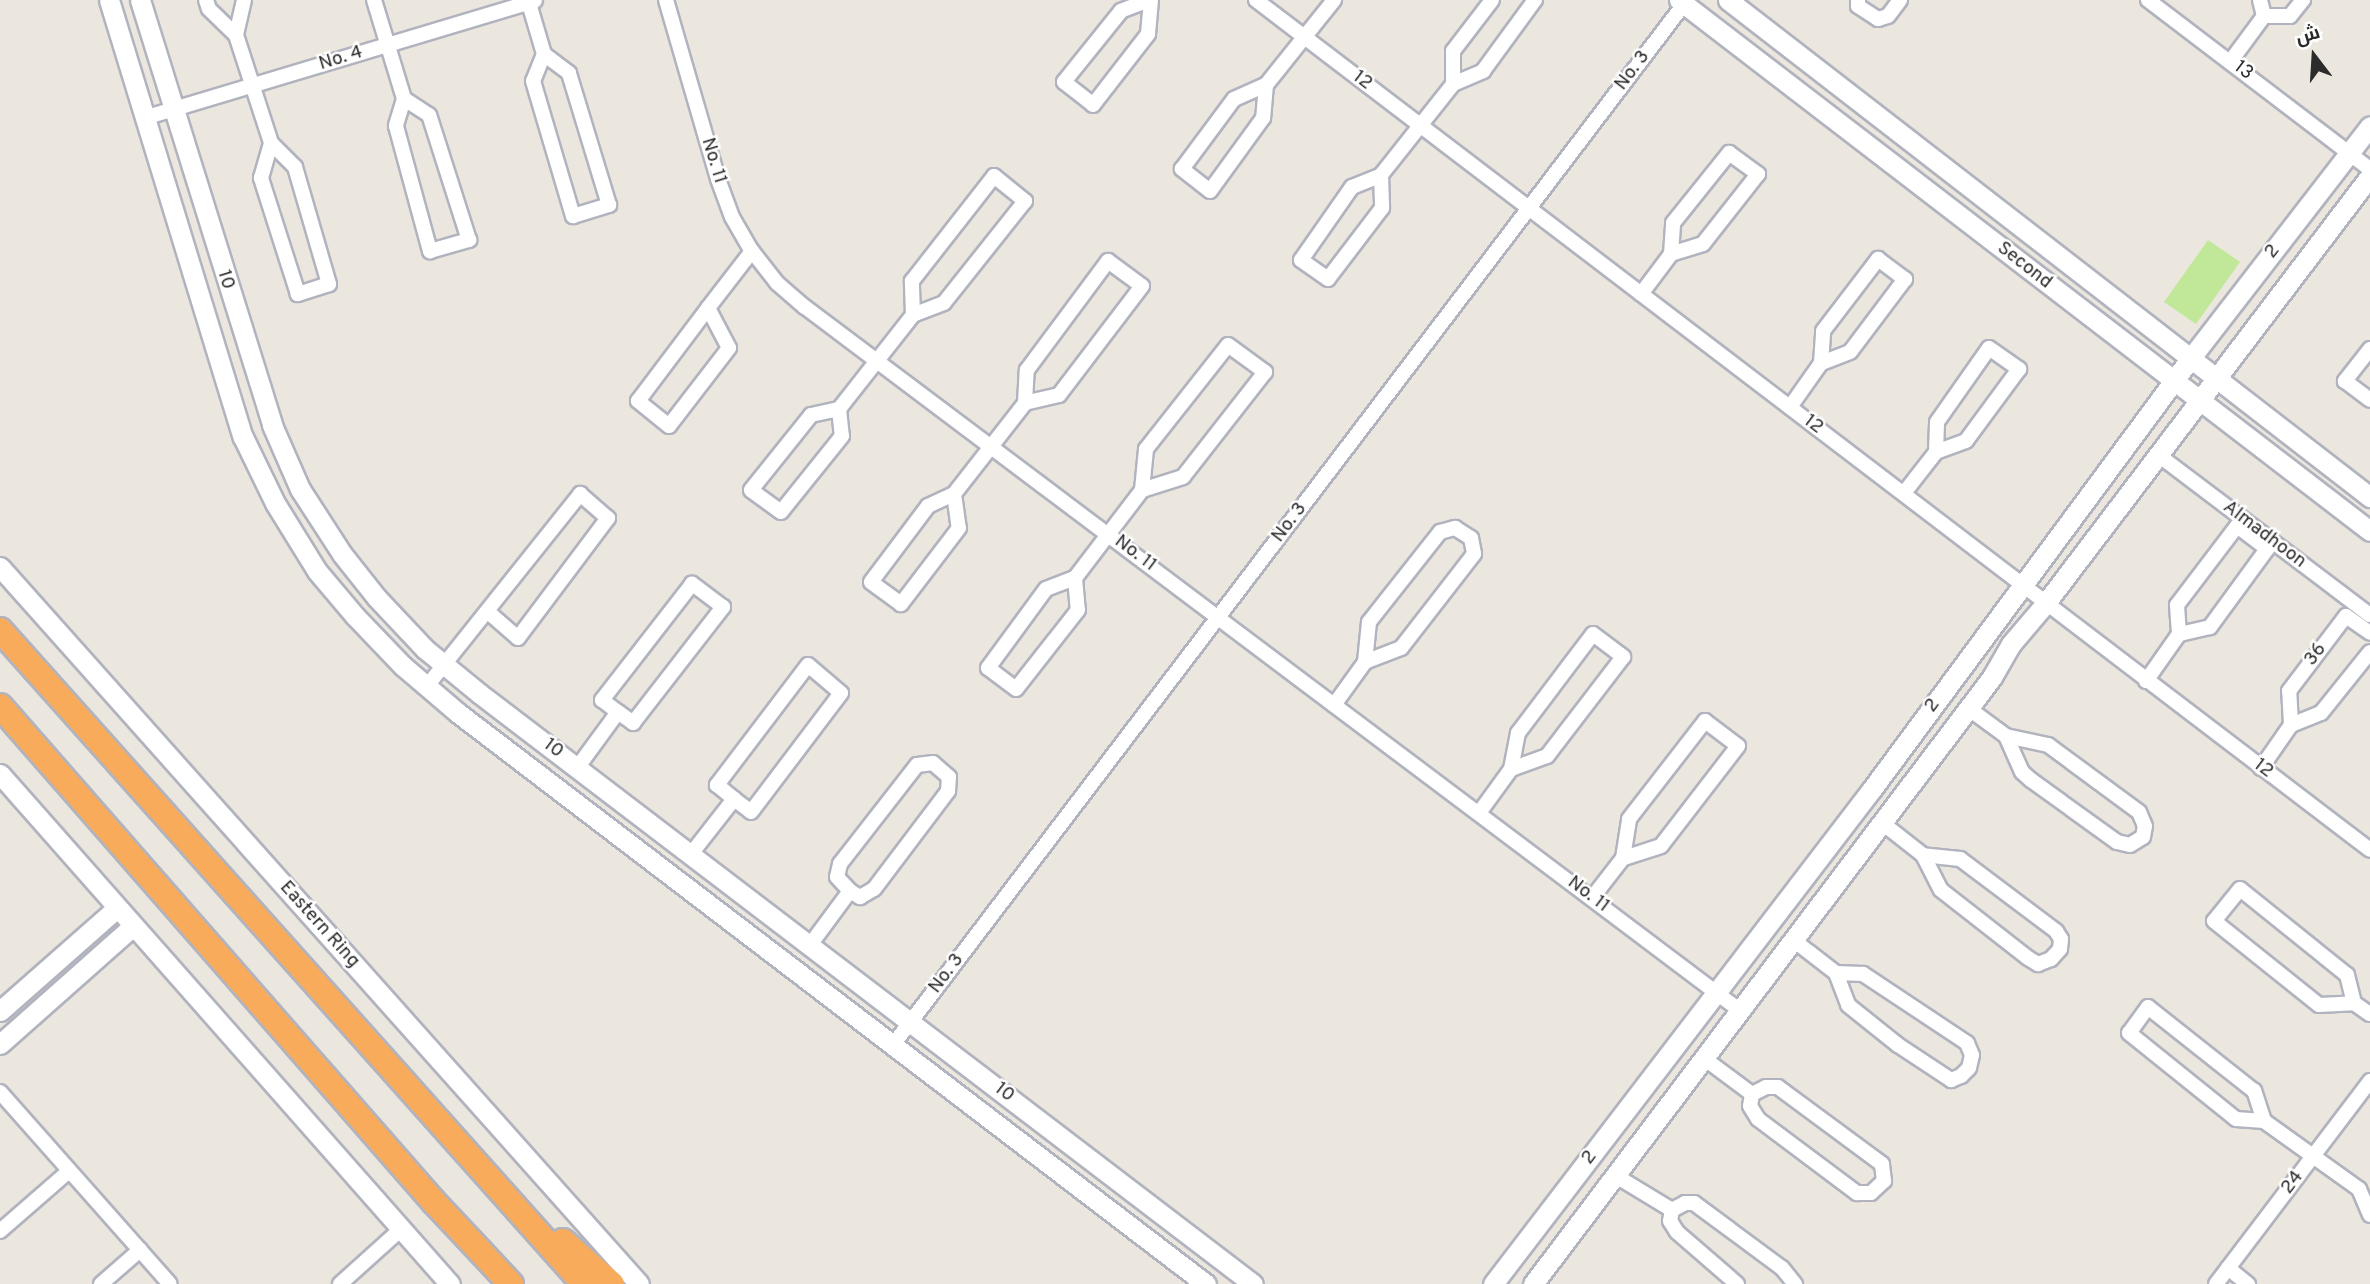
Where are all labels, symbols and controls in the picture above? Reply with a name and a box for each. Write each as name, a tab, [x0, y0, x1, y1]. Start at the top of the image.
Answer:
north arrow	[2279, 21, 2349, 91]
text: ش	[2293, 21, 2323, 51]
street label: No. 4	[316, 42, 366, 76]
street label: No. 3	[1611, 47, 1655, 95]
street label: 13	[2229, 56, 2257, 86]
street label: 12	[1348, 66, 1376, 96]
street label: No. 11	[695, 135, 731, 187]
street label: Second	[1992, 237, 2056, 295]
street label: 2	[2260, 240, 2286, 264]
street label: 10	[211, 267, 239, 293]
street label: 12	[1799, 410, 1827, 440]
street label: Almadhoon	[2218, 496, 2310, 574]
street label: No. 3	[1268, 499, 1312, 547]
street label: No. 11	[1109, 531, 1161, 577]
street label: 36	[2300, 639, 2332, 671]
street label: 2	[1920, 695, 1946, 717]
street label: 10	[538, 734, 568, 764]
street label: 12	[2249, 754, 2277, 784]
street label: No. 11	[1562, 872, 1614, 918]
street label: Eastern Ring	[274, 877, 364, 973]
street label: No. 3	[925, 950, 969, 998]
street label: 10	[989, 1078, 1019, 1108]
street label: 2	[1577, 1146, 1603, 1170]
street label: 24	[2277, 1167, 2309, 1199]

